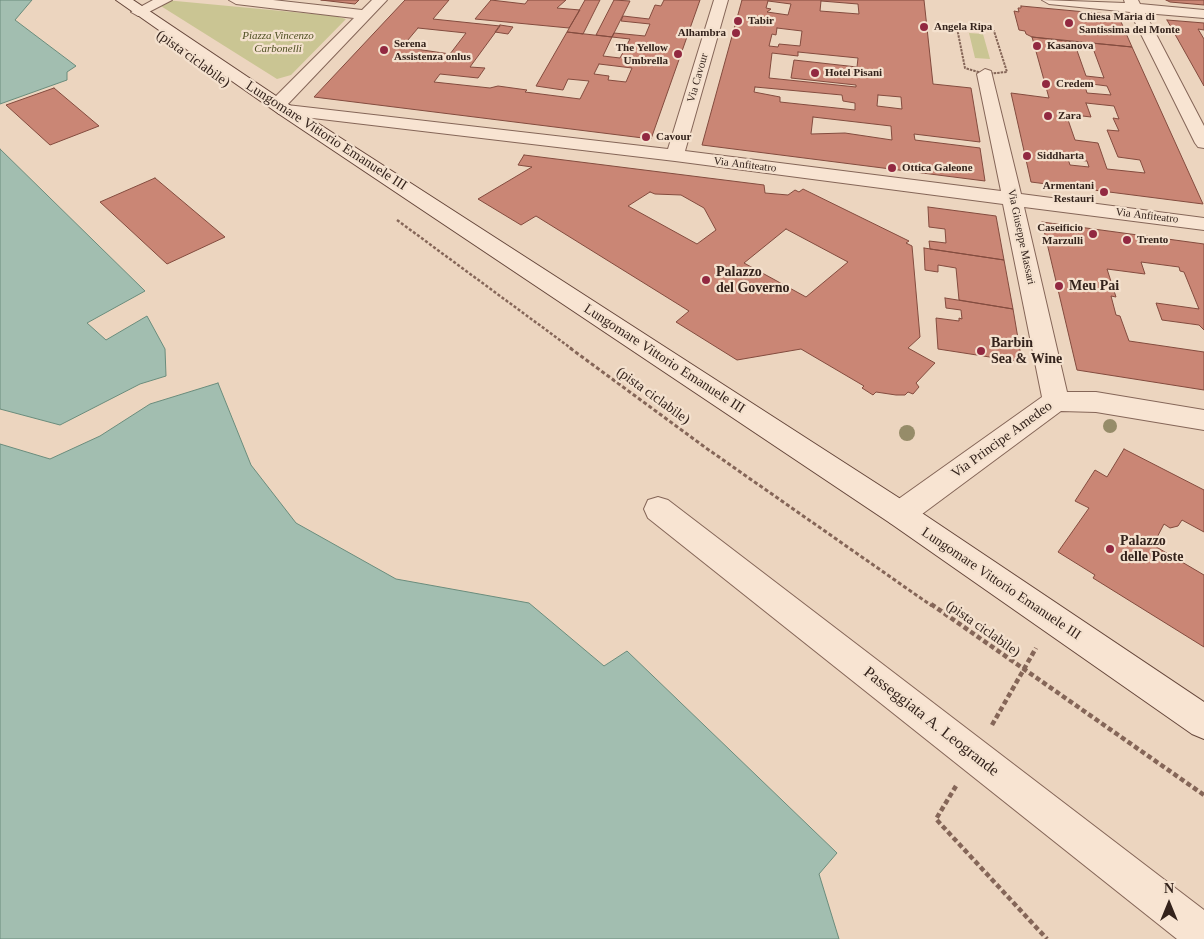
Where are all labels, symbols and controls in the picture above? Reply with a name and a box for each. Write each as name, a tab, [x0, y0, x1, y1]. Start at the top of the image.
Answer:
place label: Chiesa Maria di Santissima del Monte	[1079, 10, 1180, 36]
place label: Tabir	[748, 14, 774, 28]
marker: Tabir	[732, 15, 744, 27]
marker: Chiesa Maria di Santissima del Monte	[1063, 17, 1075, 29]
place label: Angela Ripa	[934, 20, 992, 34]
marker: Angela Ripa	[918, 21, 930, 33]
place label: Alhambra	[678, 26, 726, 40]
street label: (pista ciclabile)	[153, 27, 233, 91]
marker: Alhambra	[730, 27, 742, 39]
park label: Piazza Vincenzo Carbonelli	[242, 29, 314, 55]
place label: Serena Assistenza onlus	[394, 37, 471, 63]
place label: Kasanova	[1047, 39, 1093, 53]
marker: Kasanova	[1031, 40, 1043, 52]
place label: The Yellow Umbrella	[616, 41, 668, 67]
marker: Serena Assistenza onlus	[378, 44, 390, 56]
marker: The Yellow Umbrella	[672, 48, 684, 60]
street label: Via Cavour	[685, 52, 711, 104]
place label: Hotel Pisani	[825, 66, 882, 80]
marker: Hotel Pisani	[809, 67, 821, 79]
place label: Credem	[1056, 77, 1094, 91]
street label: Lungomare Vittorio Emanuele III	[242, 78, 410, 194]
marker: Credem	[1040, 78, 1052, 90]
place label: Zara	[1058, 109, 1081, 123]
marker: Zara	[1042, 110, 1054, 122]
place label: Cavour	[656, 130, 691, 144]
marker: Cavour	[640, 131, 652, 143]
place label: Siddharta	[1037, 149, 1084, 163]
marker: Siddharta	[1021, 150, 1033, 162]
street label: Via Anfiteatro	[713, 155, 777, 175]
place label: Ottica Galeone	[902, 161, 973, 175]
marker: Ottica Galeone	[886, 162, 898, 174]
place label: Armentani Restauri	[1043, 179, 1094, 205]
marker: Armentani Restauri	[1098, 186, 1110, 198]
street label: Via Giuseppe Massari	[1004, 188, 1038, 286]
street label: Via Anfiteatro	[1115, 206, 1179, 226]
place label: Caseificio Marzulli	[1037, 221, 1083, 247]
marker: Caseificio Marzulli	[1087, 228, 1099, 240]
place label: Trento	[1137, 233, 1168, 247]
marker: Trento	[1121, 234, 1133, 246]
place label: Palazzo del Governo	[716, 264, 789, 296]
marker: Palazzo del Governo	[700, 274, 712, 286]
place label: Meu Pai	[1069, 278, 1119, 294]
marker: Meu Pai	[1053, 280, 1065, 292]
street label: Lungomare Vittorio Emanuele III	[580, 301, 748, 417]
place label: Barbin Sea & Wine	[991, 335, 1062, 368]
marker: Barbin Sea & Wine	[975, 345, 987, 357]
street label: (pista ciclabile)	[613, 364, 693, 428]
street label: Via Principe Amedeo	[948, 398, 1056, 482]
street label: Lungomare Vittorio Emanuele III	[918, 524, 1084, 644]
place label: Palazzo delle Poste	[1120, 533, 1183, 566]
marker: Palazzo delle Poste	[1104, 543, 1116, 555]
street label: (pista ciclabile)	[943, 597, 1023, 661]
street label: Passeggiata A. Leogrande	[859, 663, 1003, 781]
north arrow	[1144, 879, 1194, 929]
text: N	[1164, 881, 1174, 896]

